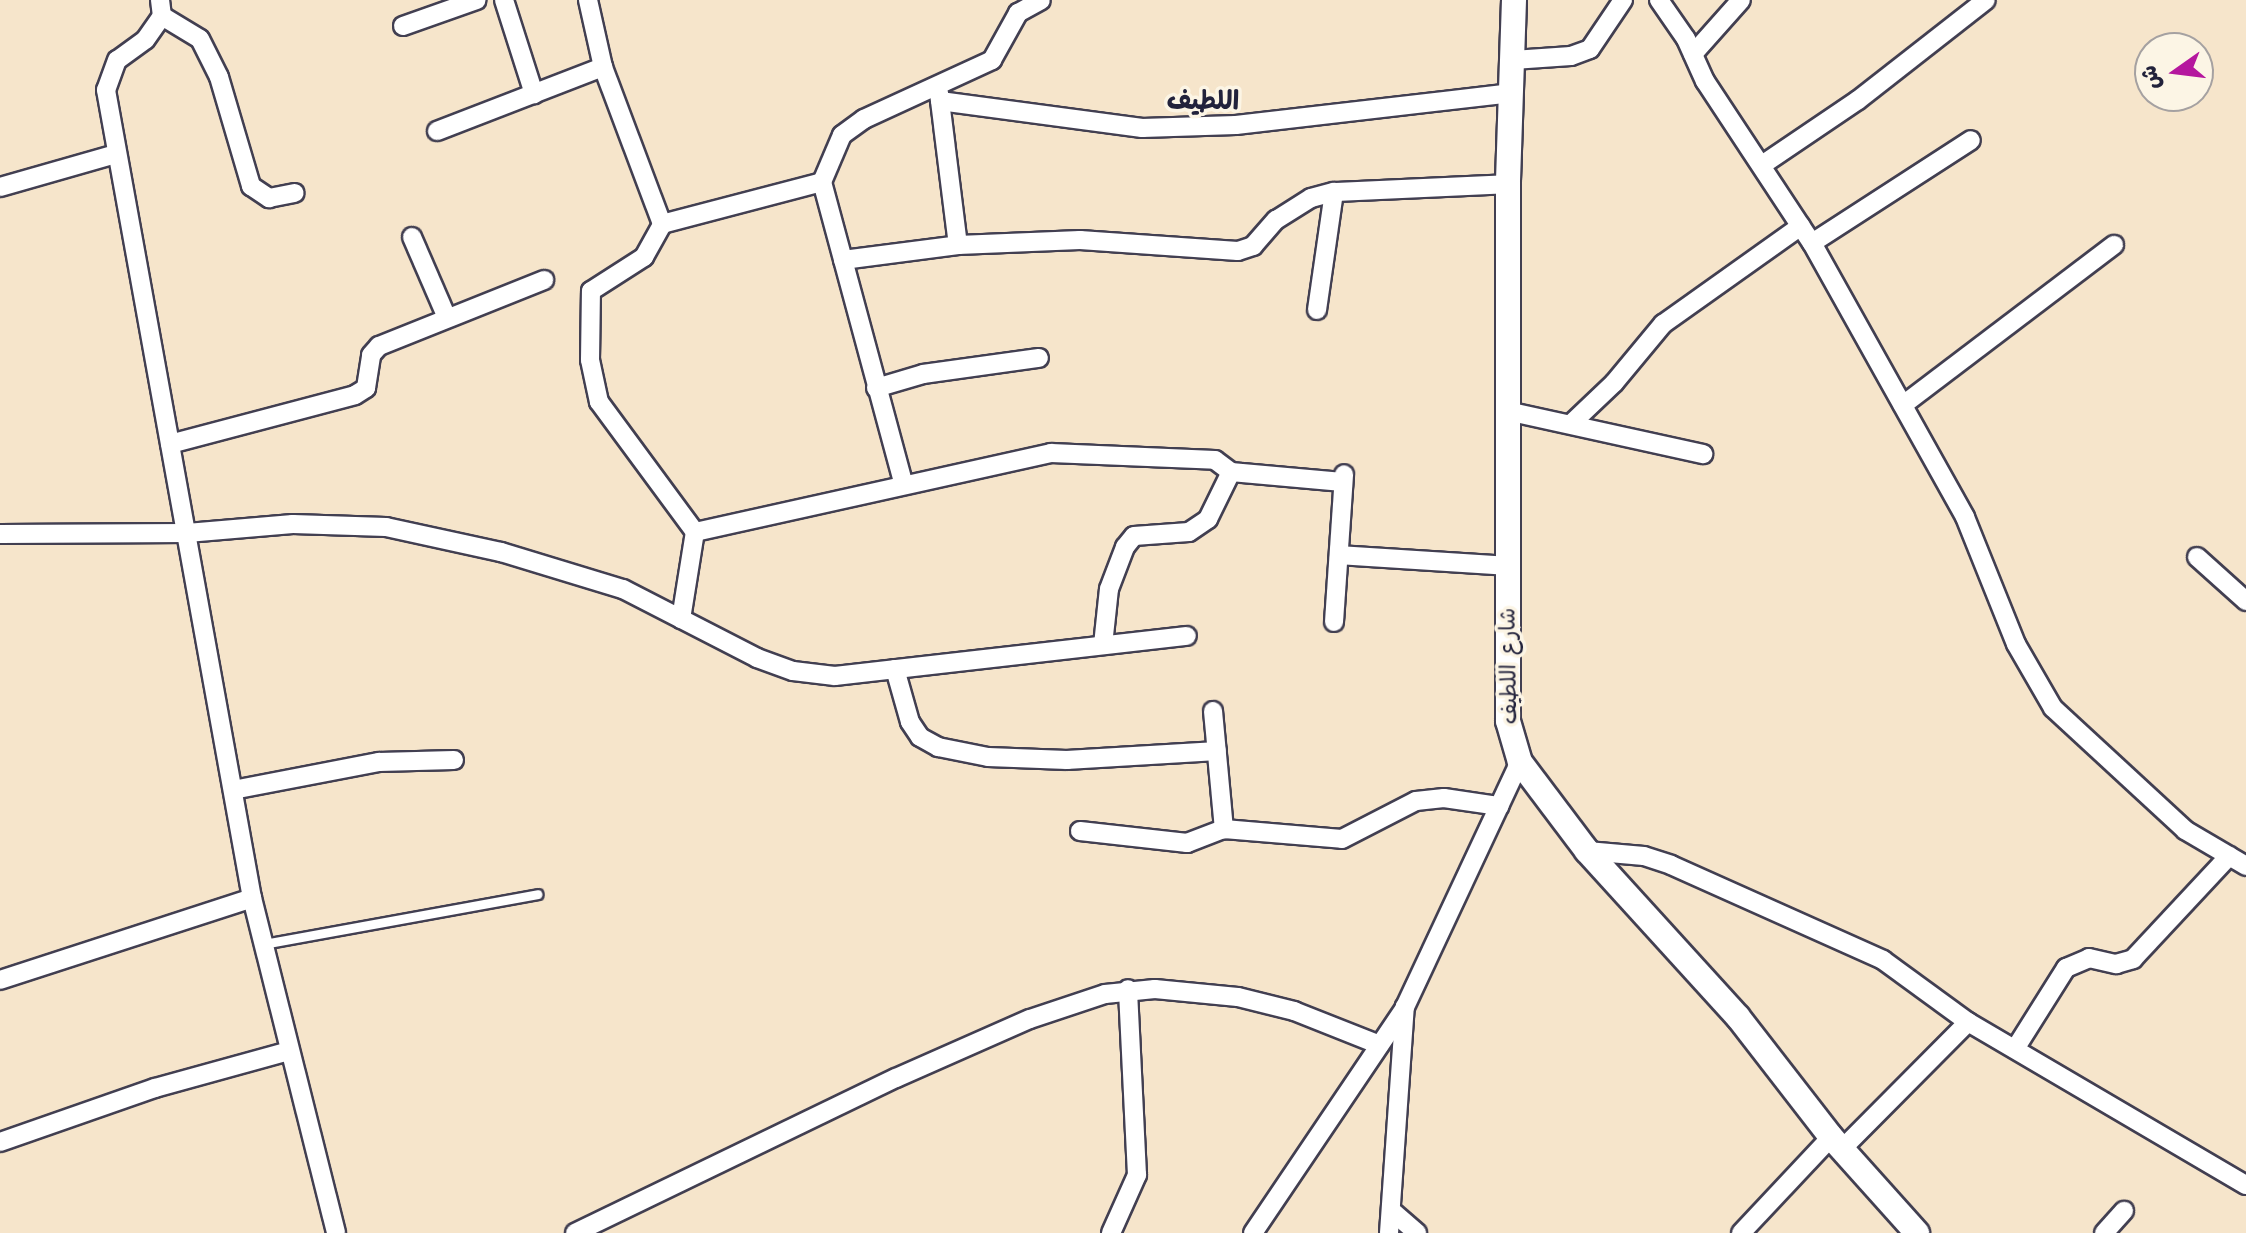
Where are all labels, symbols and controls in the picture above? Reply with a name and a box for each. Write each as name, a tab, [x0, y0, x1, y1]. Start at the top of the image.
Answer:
north arrow	[2134, 32, 2214, 112]
text: ش	[2132, 61, 2172, 93]
district label: اللطيف	[1167, 87, 1239, 119]
street label: شارع اللطيف	[1496, 607, 1524, 725]

